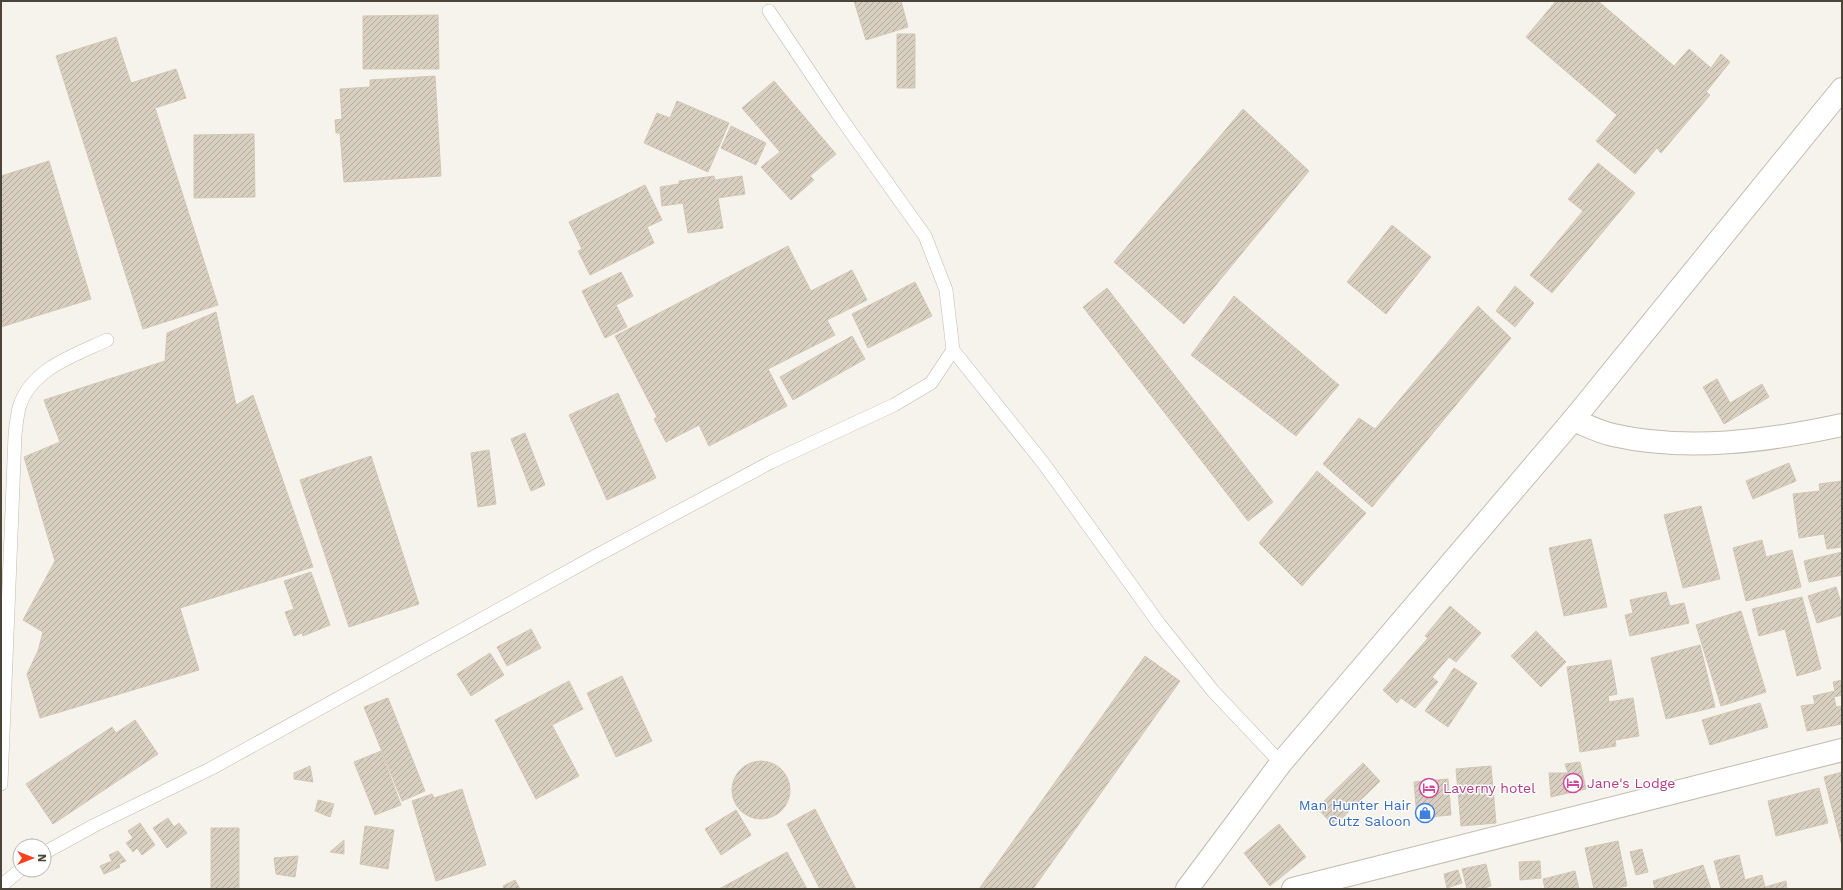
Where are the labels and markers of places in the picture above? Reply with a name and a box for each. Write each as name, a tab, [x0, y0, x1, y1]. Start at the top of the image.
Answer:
hotel icon: Jane's Lodge	[1562, 772, 1584, 794]
place label: Jane's Lodge	[1587, 775, 1675, 791]
hotel icon: Laverny hotel	[1418, 777, 1440, 799]
place label: Laverny hotel	[1443, 780, 1536, 796]
place label: Man Hunter Hair Cutz Saloon	[1299, 797, 1411, 829]
shop icon: Man Hunter Hair Cutz Saloon	[1414, 802, 1436, 824]

